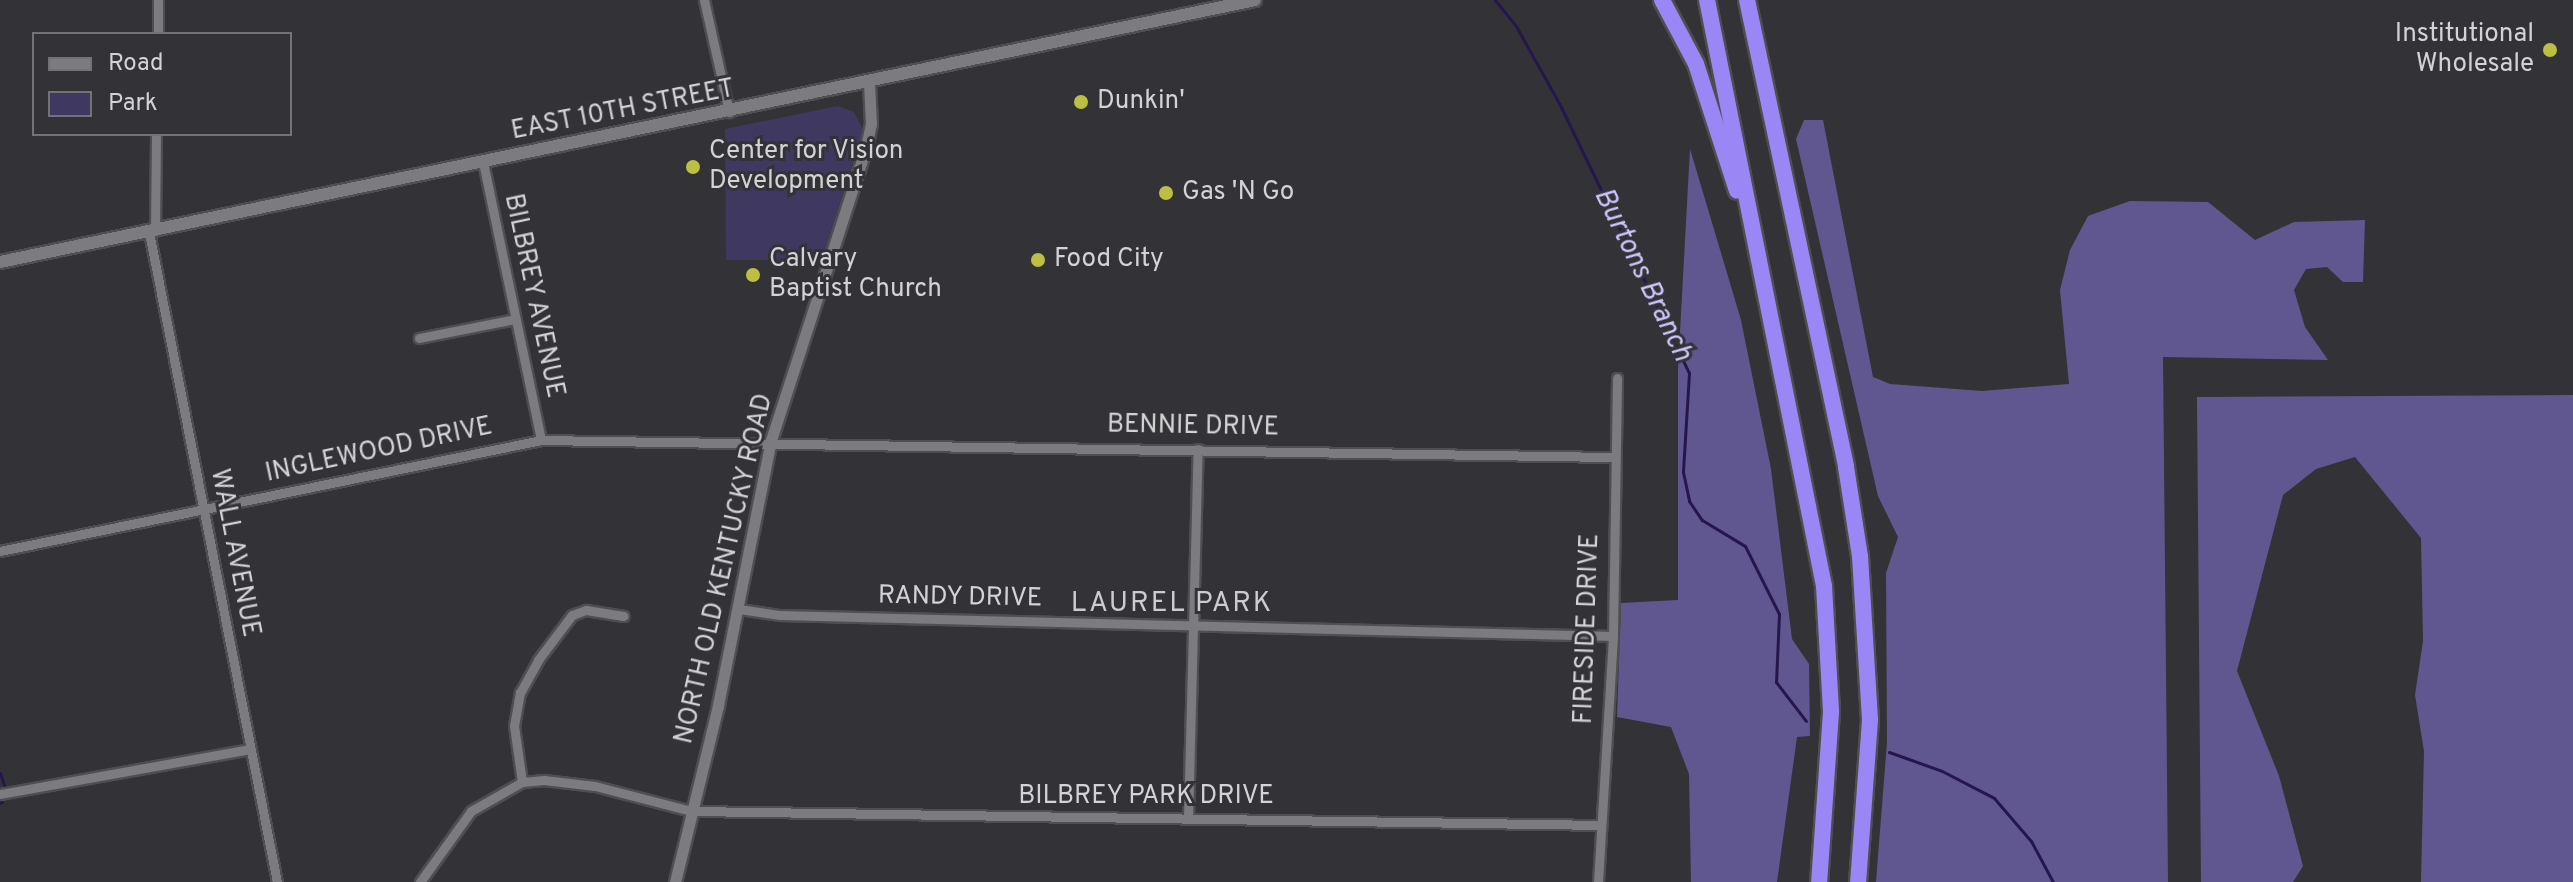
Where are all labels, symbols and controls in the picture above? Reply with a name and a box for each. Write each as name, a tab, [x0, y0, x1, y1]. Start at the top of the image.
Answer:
place label: Institutional Wholesale	[2395, 19, 2534, 80]
legend	[32, 32, 292, 136]
marker: Institutional Wholesale	[2541, 41, 2559, 59]
text: Road	[108, 49, 164, 79]
street label: EAST 10TH STREET	[508, 74, 738, 148]
place label: Dunkin'	[1097, 86, 1185, 118]
text: Park	[108, 89, 158, 119]
marker: Dunkin'	[1072, 93, 1090, 111]
place label: Center for Vision Development	[709, 136, 904, 198]
marker: Center for Vision Development	[684, 158, 702, 176]
place label: Gas 'N Go	[1182, 177, 1294, 209]
water label: Burtons Branch	[1586, 183, 1698, 367]
marker: Gas 'N Go	[1157, 184, 1175, 202]
street label: BILBREY AVENUE	[496, 190, 570, 402]
place label: Calvary Baptist Church	[769, 244, 942, 306]
place label: Food City	[1054, 244, 1164, 276]
marker: Food City	[1029, 251, 1047, 269]
marker: Calvary Baptist Church	[744, 266, 762, 284]
street label: NORTH OLD KENTUCKY ROAD	[669, 390, 781, 748]
street label: BENNIE DRIVE	[1107, 410, 1279, 444]
street label: INGLEWOOD DRIVE	[263, 412, 495, 490]
street label: WALL AVENUE	[202, 466, 266, 640]
street label: FIRESIDE DRIVE	[1569, 533, 1607, 725]
street label: RANDY DRIVE	[877, 581, 1043, 615]
district label: LAUREL PARK	[1070, 587, 1274, 621]
street label: BILBREY PARK DRIVE	[1018, 781, 1274, 813]

